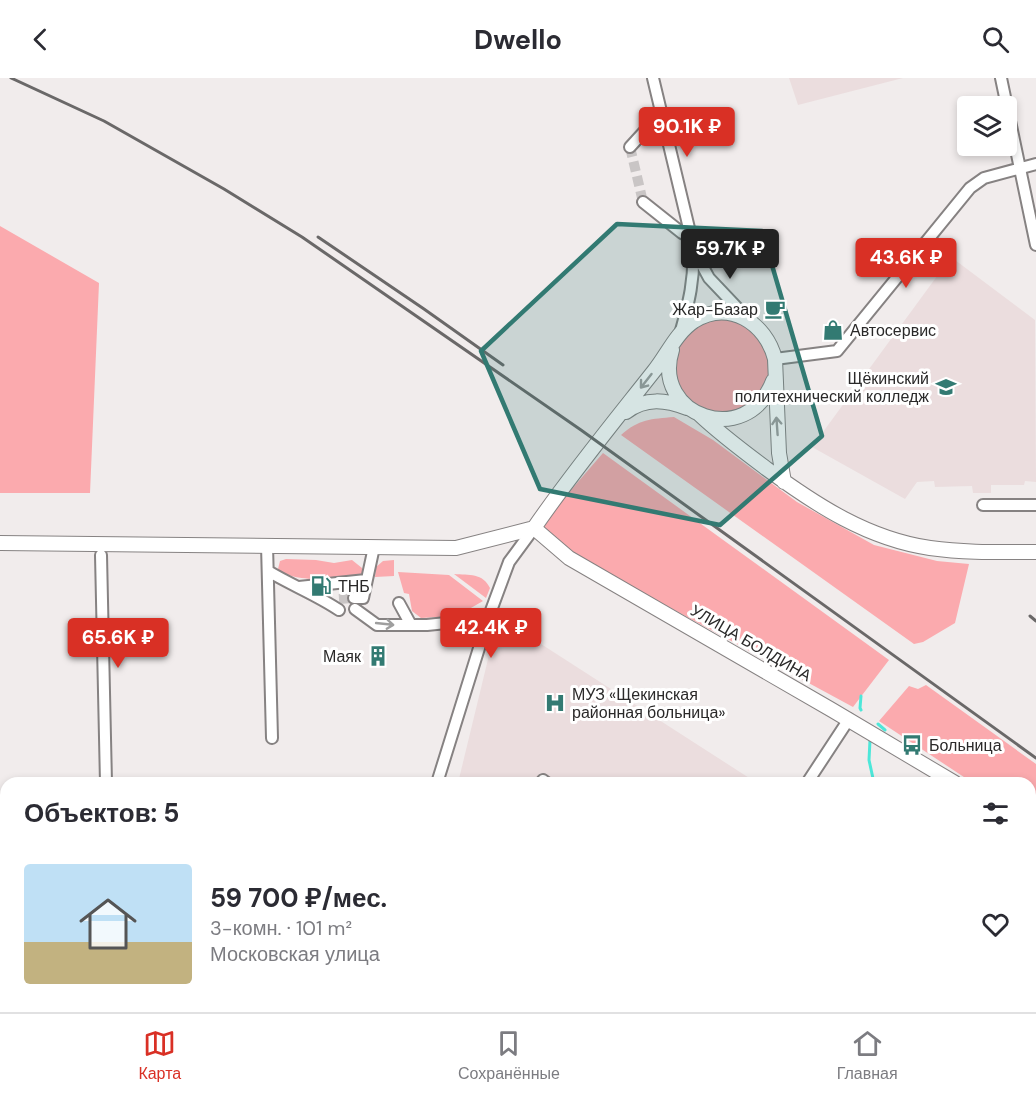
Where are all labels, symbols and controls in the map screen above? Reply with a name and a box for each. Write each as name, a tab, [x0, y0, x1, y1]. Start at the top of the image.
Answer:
text: Dwello	[474, 22, 562, 57]
icon: back	[24, 23, 57, 56]
icon: search	[979, 23, 1012, 56]
map controls	[957, 96, 1017, 156]
button: layers	[957, 96, 1017, 156]
pin: 90.1K ₽	[632, 107, 742, 158]
text: 90.1K ₽	[653, 113, 721, 139]
pin: 59.7K ₽	[675, 229, 785, 280]
text: 59.7K ₽	[695, 235, 765, 261]
pin: 43.6K ₽	[851, 238, 961, 289]
text: 43.6K ₽	[869, 244, 943, 270]
cafe icon: Жар-Базар	[763, 297, 787, 321]
place label: Жар-Базар	[672, 299, 758, 320]
shop icon: Автосервис	[821, 318, 845, 342]
place label: Автосервис	[850, 320, 936, 341]
place label: Щёкинский политехнический колледж	[735, 368, 929, 407]
one-way arrow	[640, 373, 653, 389]
school or university icon: Щёкинский политехнический колледж	[934, 375, 958, 399]
one-way arrow	[771, 417, 782, 437]
fuel station icon: ТНБ	[309, 574, 333, 598]
place label: ТНБ	[338, 576, 370, 597]
street label: УЛИЦА БОЛДИНА	[687, 600, 815, 686]
pin: 42.4K ₽	[436, 608, 546, 659]
text: 42.4K ₽	[454, 614, 528, 640]
pin: 65.6K ₽	[63, 618, 173, 669]
one-way arrow	[375, 619, 394, 630]
text: 65.6K ₽	[82, 624, 154, 650]
building icon: Маяк	[366, 644, 390, 668]
place label: Маяк	[323, 646, 362, 667]
place label: МУЗ «Щекинская районная больница»	[572, 684, 726, 723]
hospital icon: МУЗ «Щекинская районная больница»	[543, 691, 567, 715]
bus stop icon: Больница	[900, 733, 924, 757]
place label: Больница	[929, 735, 1002, 756]
text: Объектов: 5	[24, 796, 180, 830]
icon: filters	[979, 797, 1012, 830]
text: 59 700 ₽/мес.	[210, 881, 387, 915]
icon: home	[72, 888, 144, 960]
icon: heart	[979, 908, 1012, 941]
text: 3-комн. · 101 m²	[210, 915, 352, 941]
text: Московская улица	[210, 941, 380, 967]
tab: Карта	[138, 1027, 181, 1084]
tab: Сохранённые	[458, 1027, 560, 1084]
tab: Главная	[837, 1027, 898, 1084]

